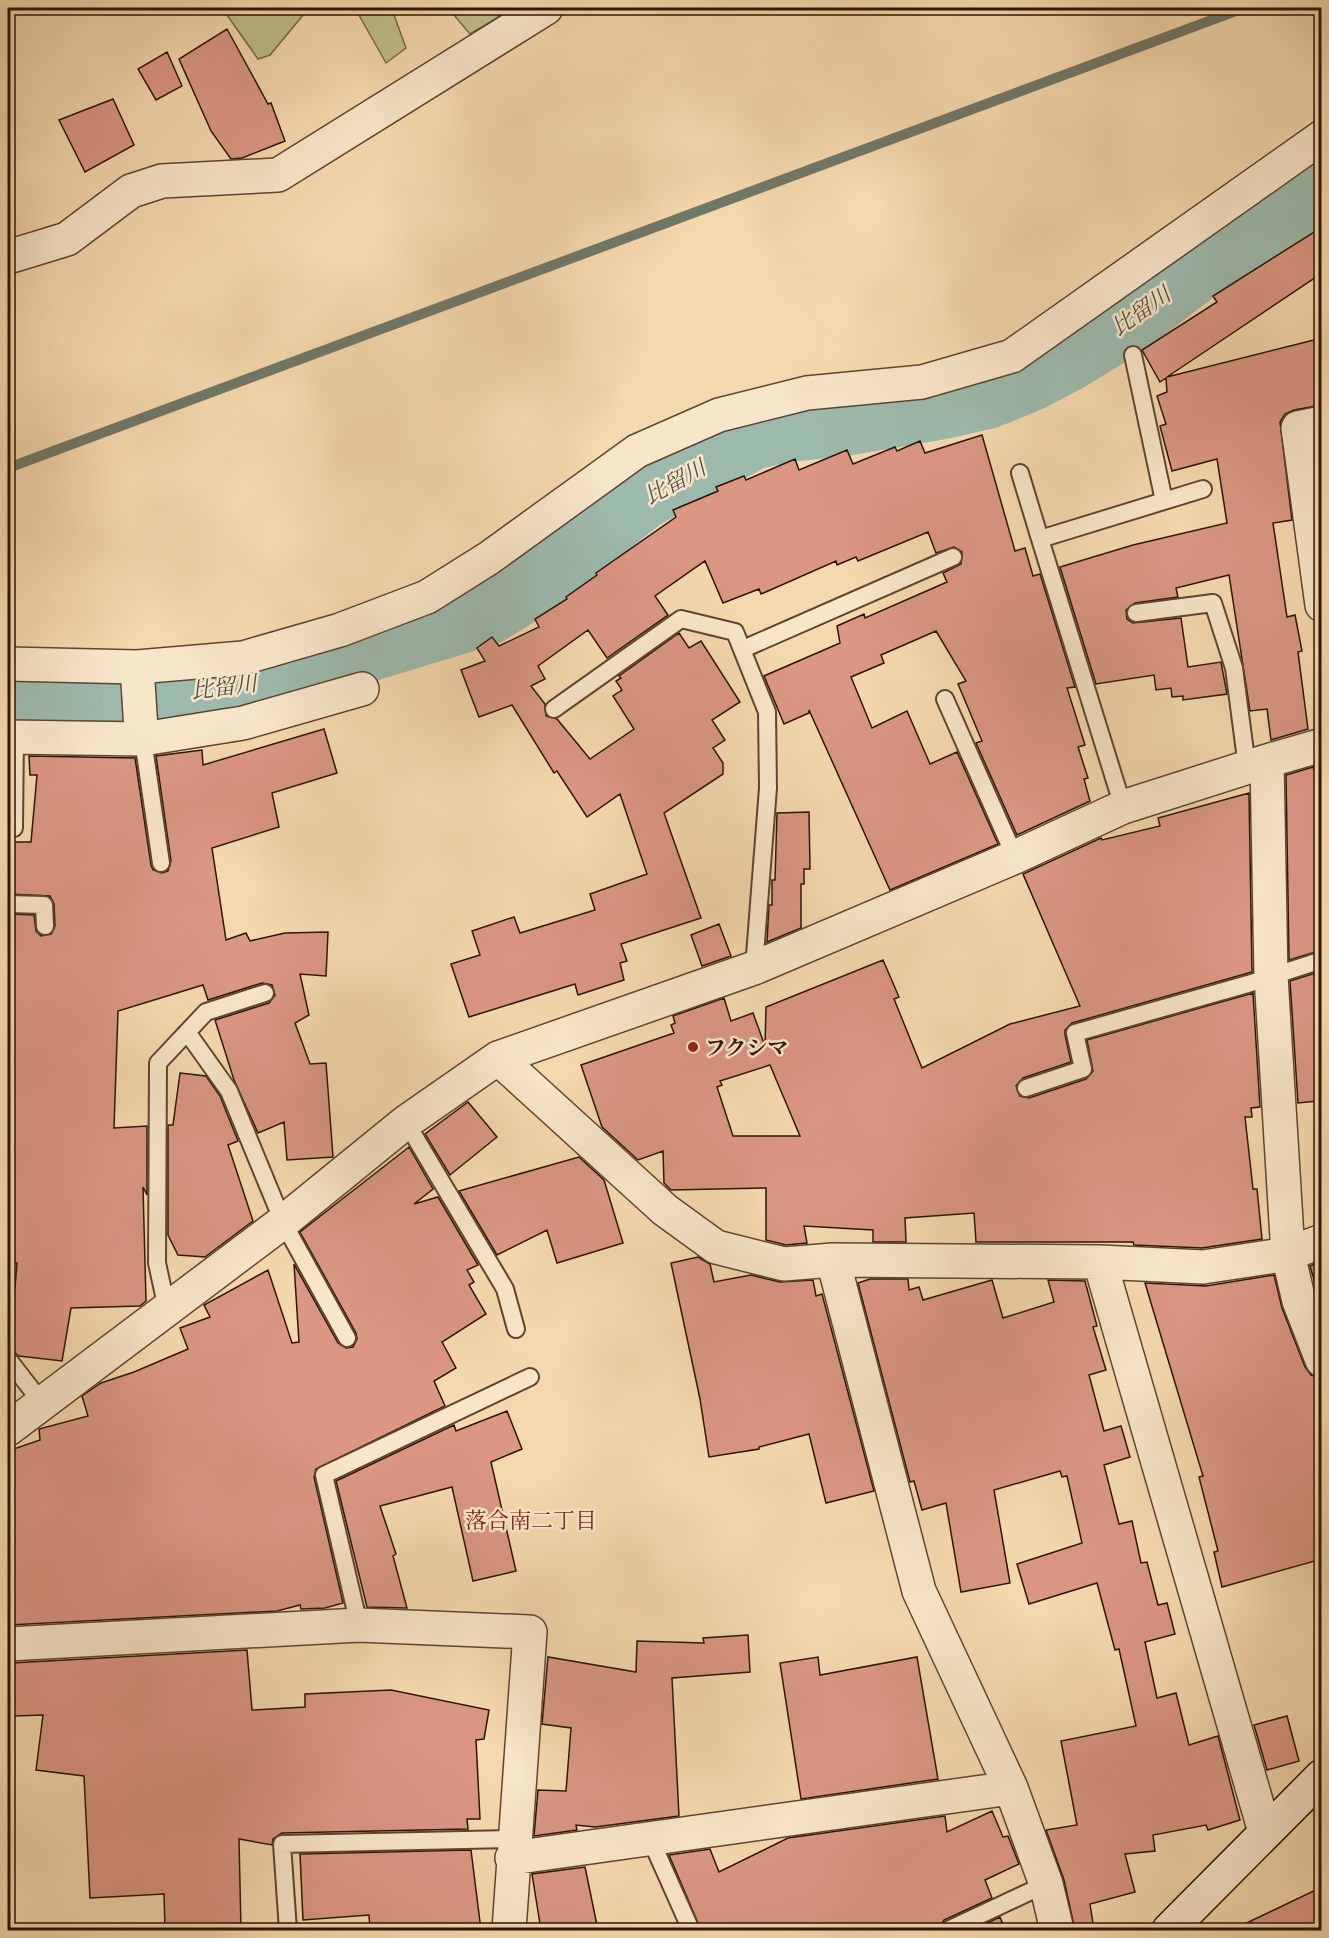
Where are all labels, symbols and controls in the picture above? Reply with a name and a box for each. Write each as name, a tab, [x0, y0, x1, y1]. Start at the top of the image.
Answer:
water label: 比留川	[1106, 279, 1178, 342]
water label: 比留川	[639, 452, 713, 511]
water label: 比留川	[189, 668, 260, 705]
place label: フクシマ	[705, 1034, 788, 1061]
marker: フクシマ	[686, 1040, 700, 1054]
district label: 落合南二丁目	[465, 1506, 597, 1535]

